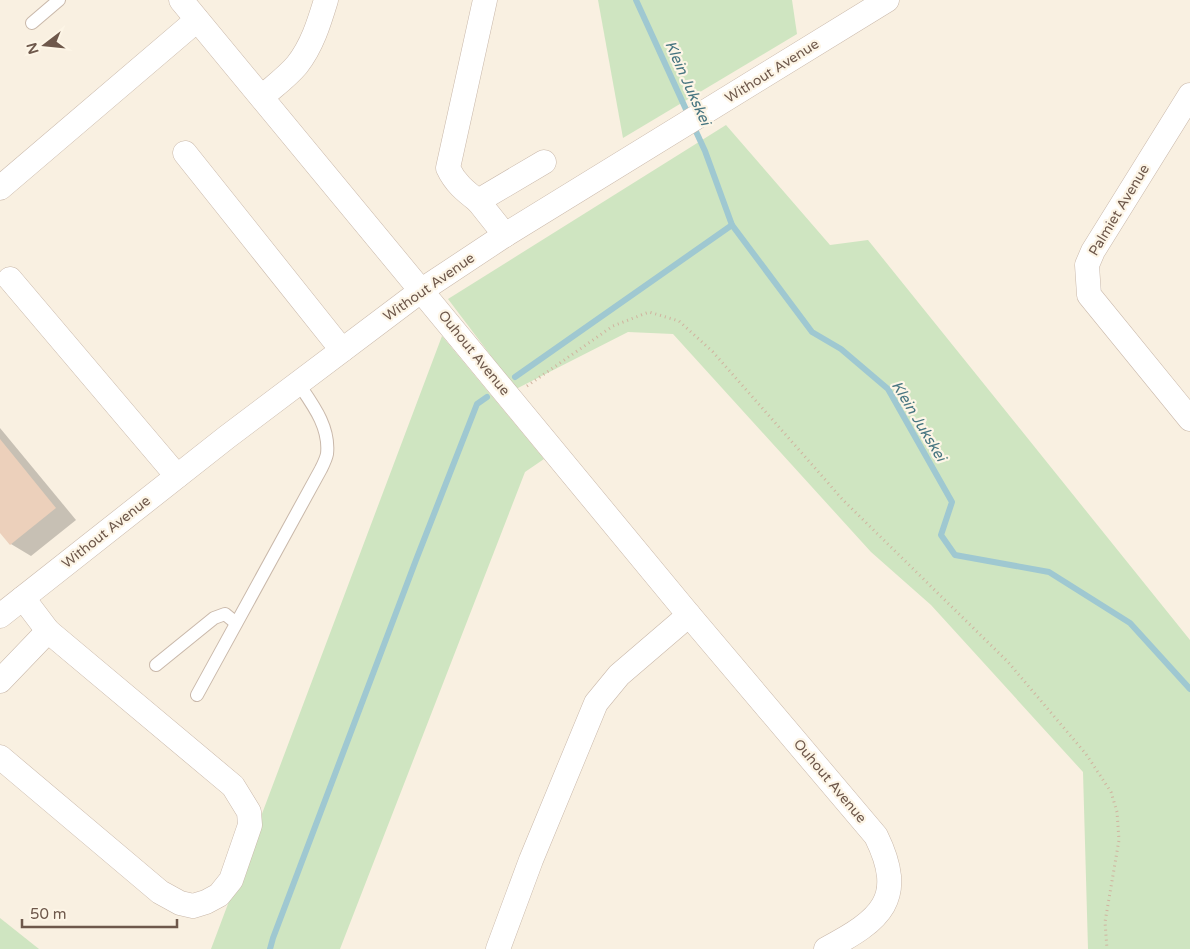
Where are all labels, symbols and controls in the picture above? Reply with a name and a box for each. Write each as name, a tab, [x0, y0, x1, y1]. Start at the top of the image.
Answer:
north arrow	[20, 20, 70, 70]
street label: Without Avenue	[722, 35, 822, 107]
water label: Klein Jukskei	[661, 38, 716, 130]
text: N	[23, 41, 43, 56]
street label: Palmiet Avenue	[1085, 161, 1153, 259]
street label: Without Avenue	[380, 249, 478, 325]
street label: Ouhout Avenue	[435, 307, 514, 399]
water label: Klein Jukskei	[888, 377, 951, 466]
street label: Without Avenue	[58, 492, 154, 572]
street label: Ouhout Avenue	[790, 736, 870, 827]
scale bar	[22, 896, 178, 928]
text: 50 m	[30, 905, 67, 923]

